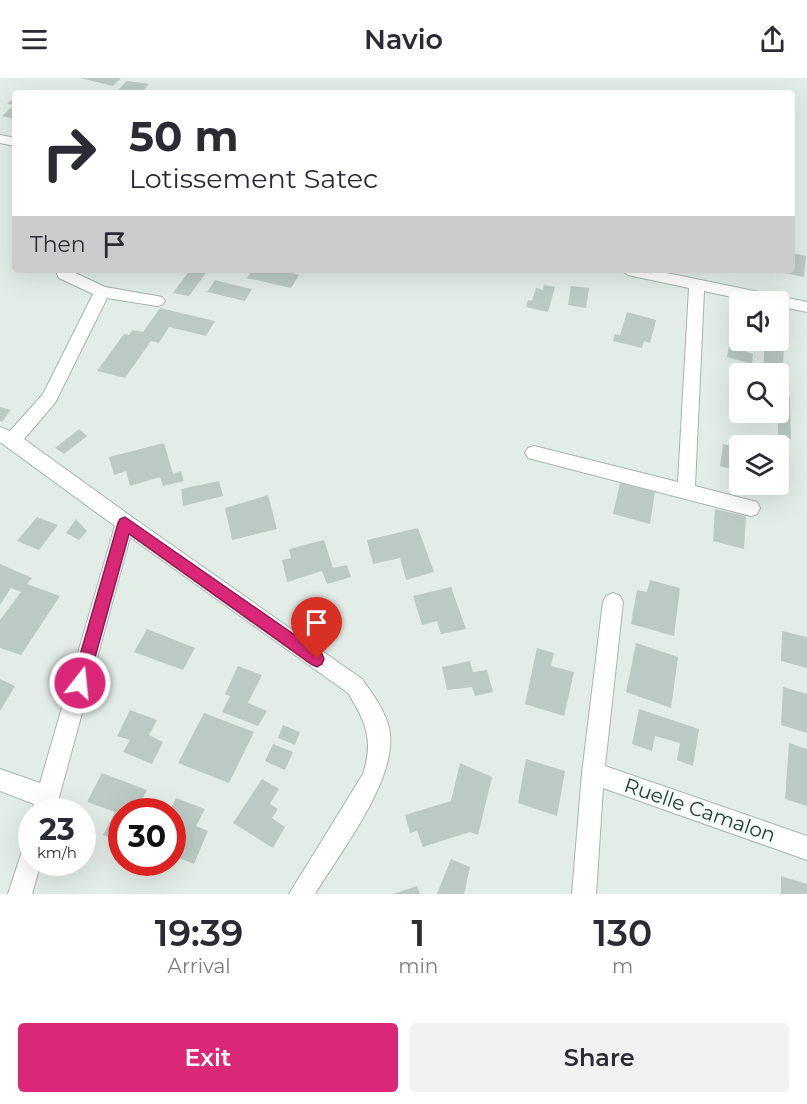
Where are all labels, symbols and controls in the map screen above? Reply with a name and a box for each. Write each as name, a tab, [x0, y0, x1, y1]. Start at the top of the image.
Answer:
icon: menu	[18, 23, 51, 56]
text: Navio	[364, 23, 443, 56]
icon: share	[756, 23, 789, 56]
text: 50 m	[129, 110, 238, 162]
icon: right	[30, 114, 108, 192]
text: Lotissement Satec	[129, 162, 378, 195]
icon: arrive	[98, 228, 131, 261]
text: Then	[30, 231, 86, 258]
map controls	[729, 291, 789, 495]
button: sound	[729, 291, 789, 351]
button: search	[729, 363, 789, 423]
button: layers	[729, 435, 789, 495]
pin	[291, 597, 342, 659]
icon: arrive	[300, 606, 333, 639]
position arrow	[48, 651, 112, 715]
street label: Ruelle Camalon	[621, 773, 779, 847]
speed limit sign: 30	[108, 798, 186, 876]
text: 23	[39, 811, 75, 848]
text: km/h	[37, 843, 77, 862]
text: 19:39	[155, 911, 243, 955]
text: 1	[411, 911, 425, 955]
text: 130	[593, 911, 652, 955]
text: Arrival	[168, 954, 231, 978]
text: min	[398, 954, 438, 978]
text: m	[612, 954, 633, 978]
button: Exit	[18, 1023, 398, 1092]
button: Share	[410, 1023, 789, 1092]

